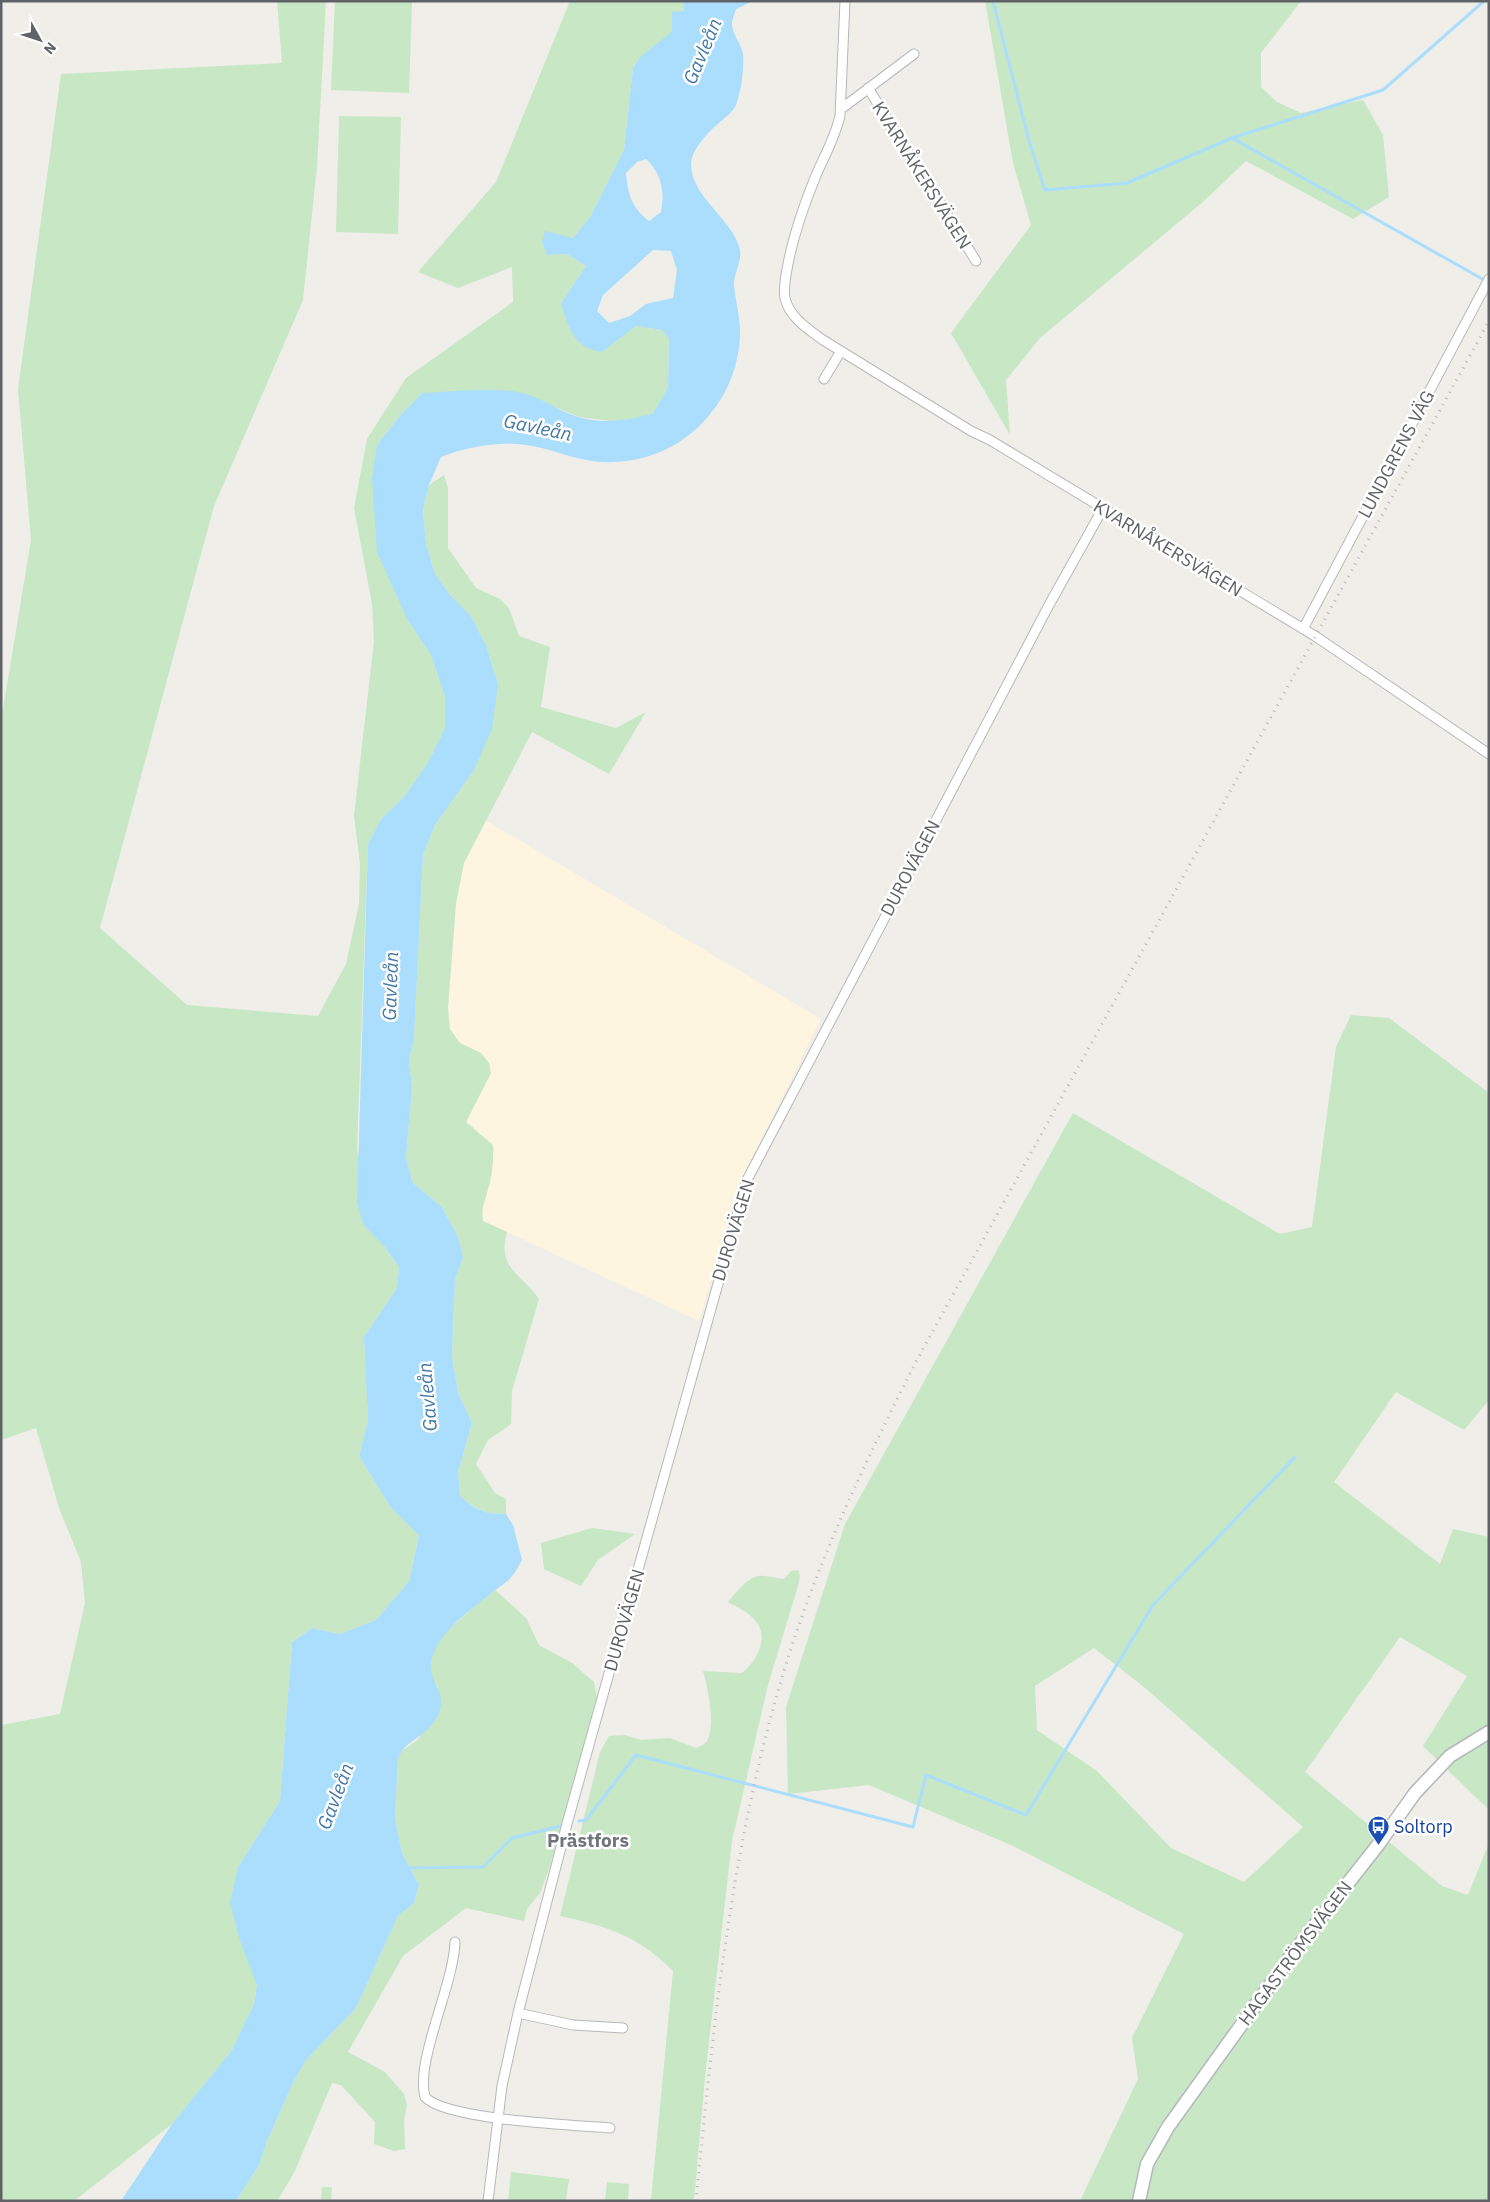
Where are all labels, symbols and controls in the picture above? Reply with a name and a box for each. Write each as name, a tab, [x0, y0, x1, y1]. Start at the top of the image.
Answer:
water label: Gavleån	[677, 14, 727, 88]
north arrow	[15, 15, 65, 65]
text: N	[40, 39, 60, 58]
street label: KVARNÅKERSVÄGEN	[867, 96, 978, 253]
street label: LUNDGRENS VÄG	[1353, 386, 1439, 522]
water label: Gavleån	[502, 408, 574, 446]
street label: KVARNÅKERSVÄGEN	[1089, 494, 1247, 602]
street label: DUROVÄGEN	[875, 816, 945, 920]
water label: Gavleån	[377, 951, 403, 1021]
street label: DUROVÄGEN	[707, 1176, 759, 1284]
water label: Gavleån	[412, 1361, 442, 1433]
street label: DUROVÄGEN	[598, 1566, 650, 1674]
water label: Gavleån	[311, 1759, 359, 1833]
bus stop icon: Soltorp	[1366, 1814, 1390, 1845]
place label: Soltorp	[1394, 1815, 1453, 1838]
district label: Prästfors	[547, 1828, 629, 1852]
street label: HAGASTRÖMSVÄGEN	[1233, 1876, 1357, 2030]

